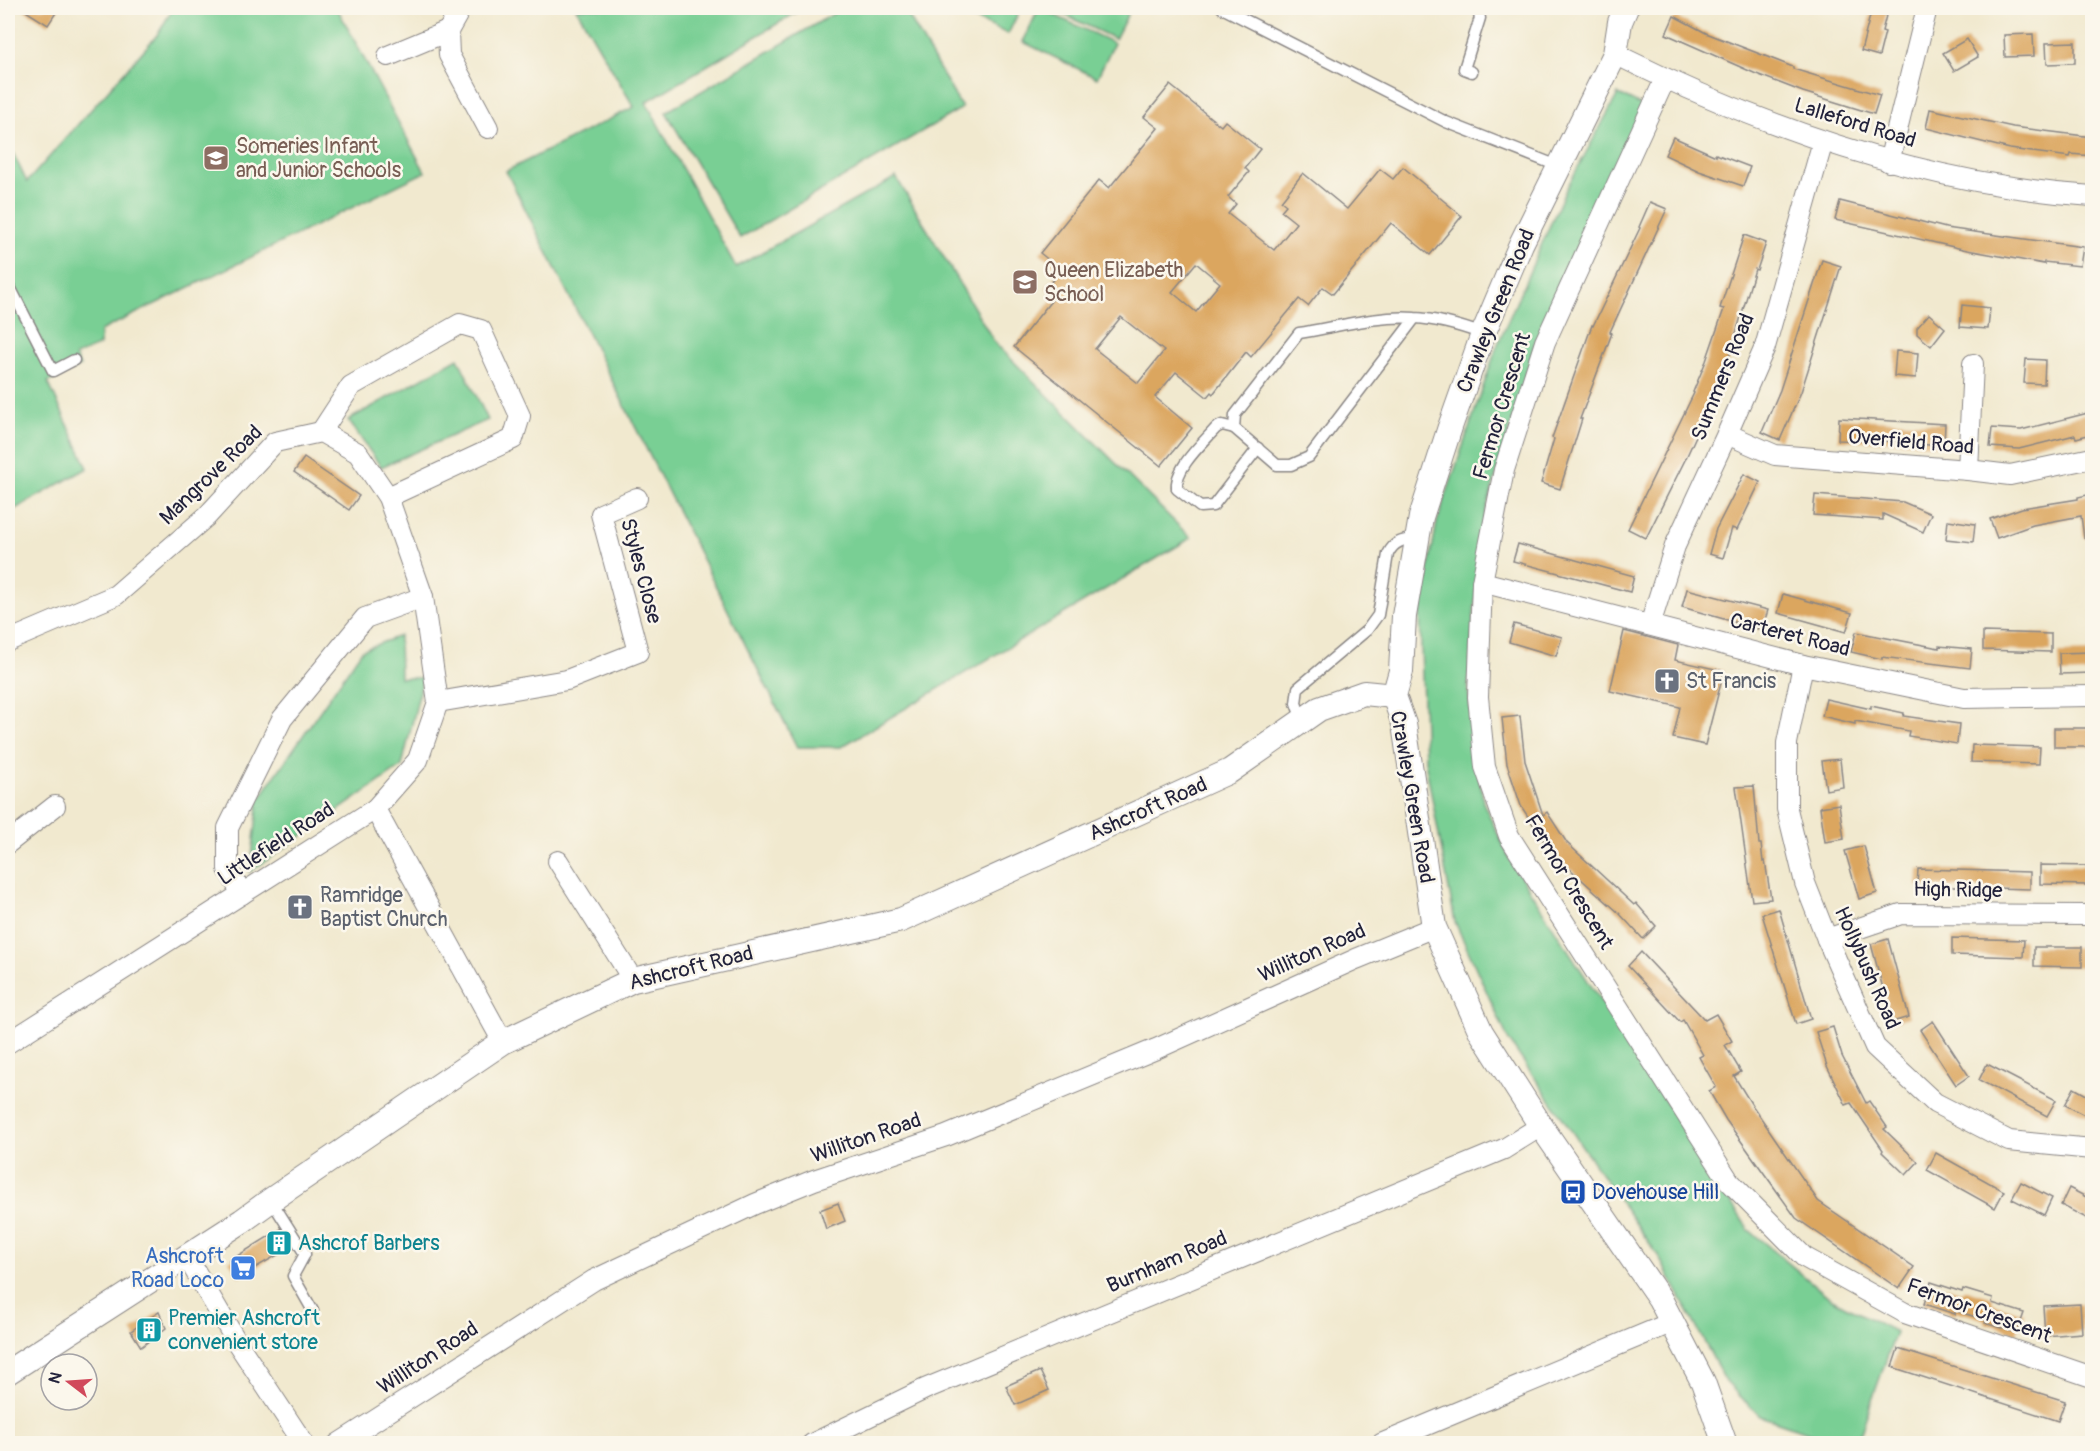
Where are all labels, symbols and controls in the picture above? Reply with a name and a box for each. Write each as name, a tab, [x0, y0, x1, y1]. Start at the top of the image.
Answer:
street label: Lalleford Road	[1791, 92, 1919, 154]
place label: Someries Infant and Junior Schools	[236, 133, 402, 184]
school or university icon: Someries Infant and Junior Schools	[201, 143, 231, 173]
street label: Crawley Green Road	[1451, 225, 1541, 397]
place label: Queen Elizabeth School	[1044, 257, 1183, 308]
school or university icon: Queen Elizabeth School	[1010, 267, 1040, 297]
street label: Summers Road	[1685, 309, 1761, 445]
street label: Fermor Crescent	[1467, 329, 1537, 483]
street label: Mangrove Road	[154, 419, 268, 531]
street label: Overfield Road	[1847, 423, 1975, 461]
street label: Styles Close	[614, 515, 668, 627]
street label: Carteret Road	[1727, 607, 1853, 663]
church icon: St Francis	[1652, 666, 1682, 696]
place label: St Francis	[1686, 668, 1777, 695]
street label: Crawley Green Road	[1384, 709, 1440, 885]
street label: Ashcroft Road	[1085, 771, 1211, 847]
street label: Littlefield Road	[213, 796, 339, 892]
street label: Fermor Crescent	[1518, 810, 1620, 955]
street label: High Ridge	[1913, 876, 2003, 904]
place label: Ramridge Baptist Church	[320, 882, 448, 933]
church icon: Ramridge Baptist Church	[285, 892, 315, 922]
street label: Hollybush Road	[1828, 902, 1906, 1034]
street label: Williton Road	[1254, 917, 1370, 989]
street label: Ashcroft Road	[626, 940, 756, 996]
street label: Williton Road	[807, 1107, 925, 1169]
bus stop icon: Dovehouse Hill	[1558, 1177, 1588, 1207]
place label: Dovehouse Hill	[1592, 1179, 1719, 1206]
street label: Burnham Road	[1103, 1225, 1231, 1299]
building icon: Ashcrof Barbers	[264, 1228, 294, 1258]
place label: Ashcrof Barbers	[298, 1230, 440, 1257]
place label: Ashcroft Road Loco	[131, 1243, 225, 1294]
supermarket icon: Ashcroft Road Loco	[228, 1253, 258, 1283]
street label: Fermor Crescent	[1903, 1272, 2056, 1350]
place label: Premier Ashcroft convenient store	[168, 1305, 321, 1356]
building icon: Premier Ashcroft convenient store	[134, 1315, 164, 1345]
street label: Williton Road	[372, 1315, 484, 1401]
north arrow	[39, 1352, 99, 1412]
text: N	[44, 1370, 67, 1386]

